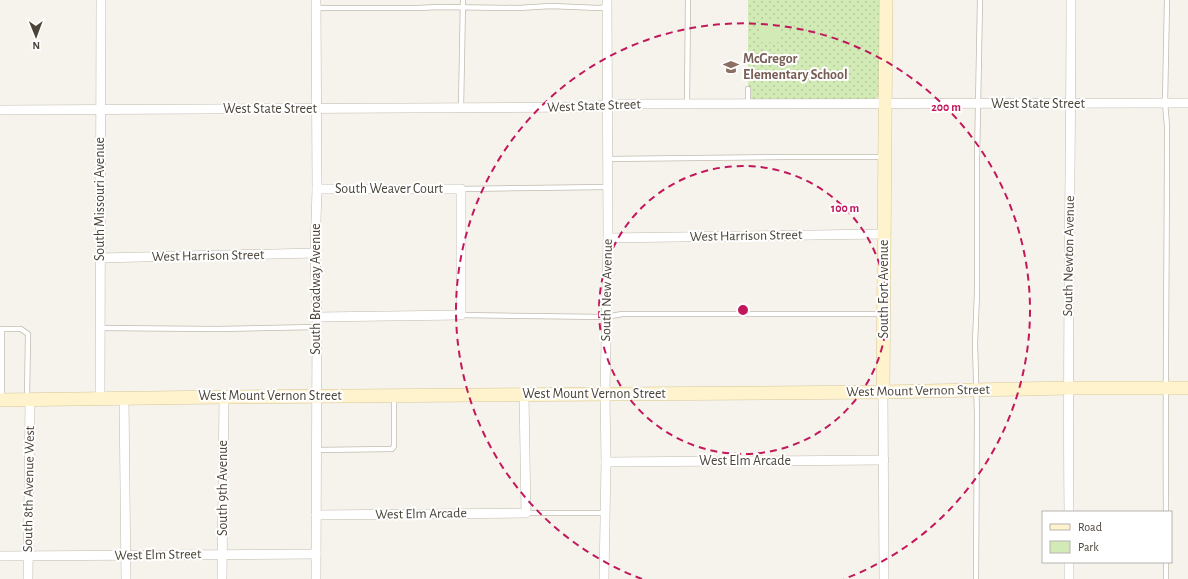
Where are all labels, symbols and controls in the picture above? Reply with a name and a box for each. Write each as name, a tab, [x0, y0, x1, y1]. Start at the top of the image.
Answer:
north arrow	[16, 16, 56, 56]
text: N	[32, 40, 40, 51]
place label: McGregor Elementary School	[743, 52, 848, 82]
school or university icon: McGregor Elementary School	[722, 58, 740, 76]
street label: West State Street	[547, 97, 642, 115]
street label: West State Street	[991, 97, 1085, 111]
text: 200 m	[931, 101, 961, 113]
street label: West State Street	[223, 102, 317, 116]
street label: South Missouri Avenue	[93, 137, 107, 261]
street label: South Weaver Court	[335, 182, 443, 196]
street label: South Newton Avenue	[1061, 195, 1077, 317]
text: 100 m	[831, 202, 859, 214]
street label: South Broadway Avenue	[309, 223, 323, 355]
street label: West Harrison Street	[690, 228, 803, 244]
street label: South New Avenue	[599, 239, 615, 341]
street label: South Fort Avenue	[877, 240, 891, 338]
street label: West Harrison Street	[152, 248, 265, 264]
centre of rings	[736, 303, 750, 317]
street label: West Mount Vernon Street	[846, 383, 990, 399]
street label: West Mount Vernon Street	[522, 387, 666, 401]
street label: West Mount Vernon Street	[198, 389, 342, 403]
street label: South 8th Avenue West	[21, 425, 37, 552]
street label: South 9th Avenue	[216, 440, 230, 536]
street label: West Elm Arcade	[699, 454, 791, 468]
street label: West Elm Arcade	[375, 506, 467, 522]
legend	[1042, 511, 1172, 563]
text: Road	[1078, 521, 1102, 533]
text: Park	[1078, 541, 1099, 553]
street label: West Elm Street	[114, 547, 202, 563]

